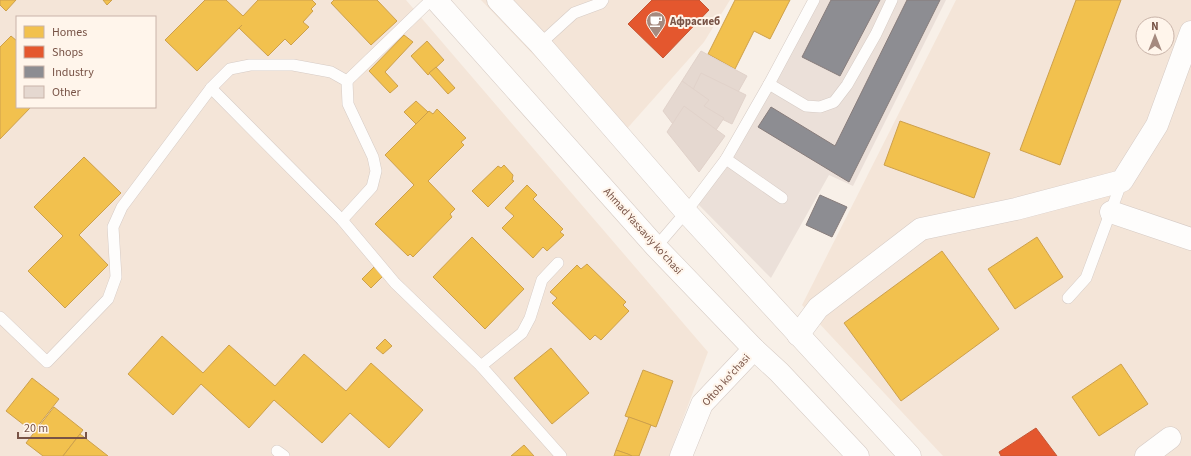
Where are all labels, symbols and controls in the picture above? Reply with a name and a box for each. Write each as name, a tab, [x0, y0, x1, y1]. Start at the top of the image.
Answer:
cafe icon: Афрасиеб	[645, 10, 667, 38]
place label: Афрасиеб	[669, 14, 720, 29]
legend	[16, 16, 156, 108]
north arrow	[1135, 16, 1175, 56]
text: N	[1151, 19, 1159, 34]
text: Homes	[52, 24, 87, 41]
text: Shops	[52, 44, 83, 61]
text: Industry	[52, 64, 94, 81]
text: Other	[52, 84, 82, 101]
street label: Ahmad Yassaviy ko'chasi	[600, 184, 686, 278]
street label: Oftob koʻchasi	[699, 351, 753, 409]
scale bar	[18, 414, 86, 440]
text: 20 m	[24, 420, 48, 437]

